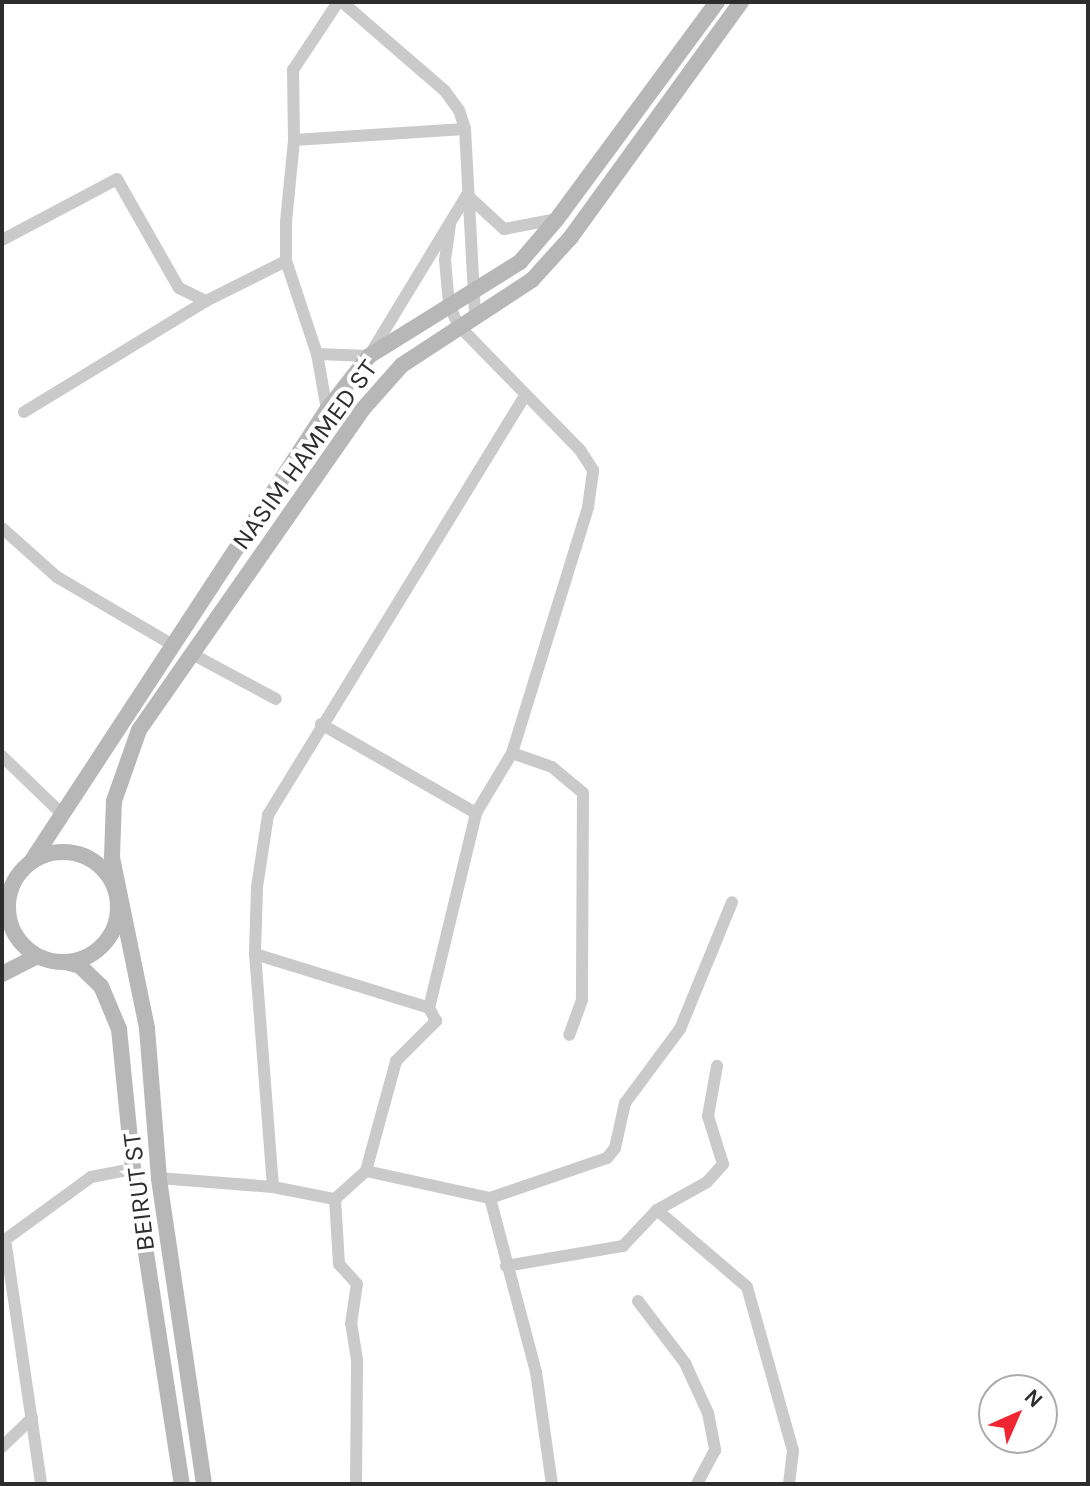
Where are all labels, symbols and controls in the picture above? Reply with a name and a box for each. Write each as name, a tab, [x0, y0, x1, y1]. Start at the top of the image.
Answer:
street label: NASIM HAMMED ST	[226, 354, 384, 556]
street label: BEIRUT ST	[116, 1131, 162, 1253]
north arrow	[978, 1374, 1058, 1454]
text: N	[1019, 1384, 1048, 1413]

